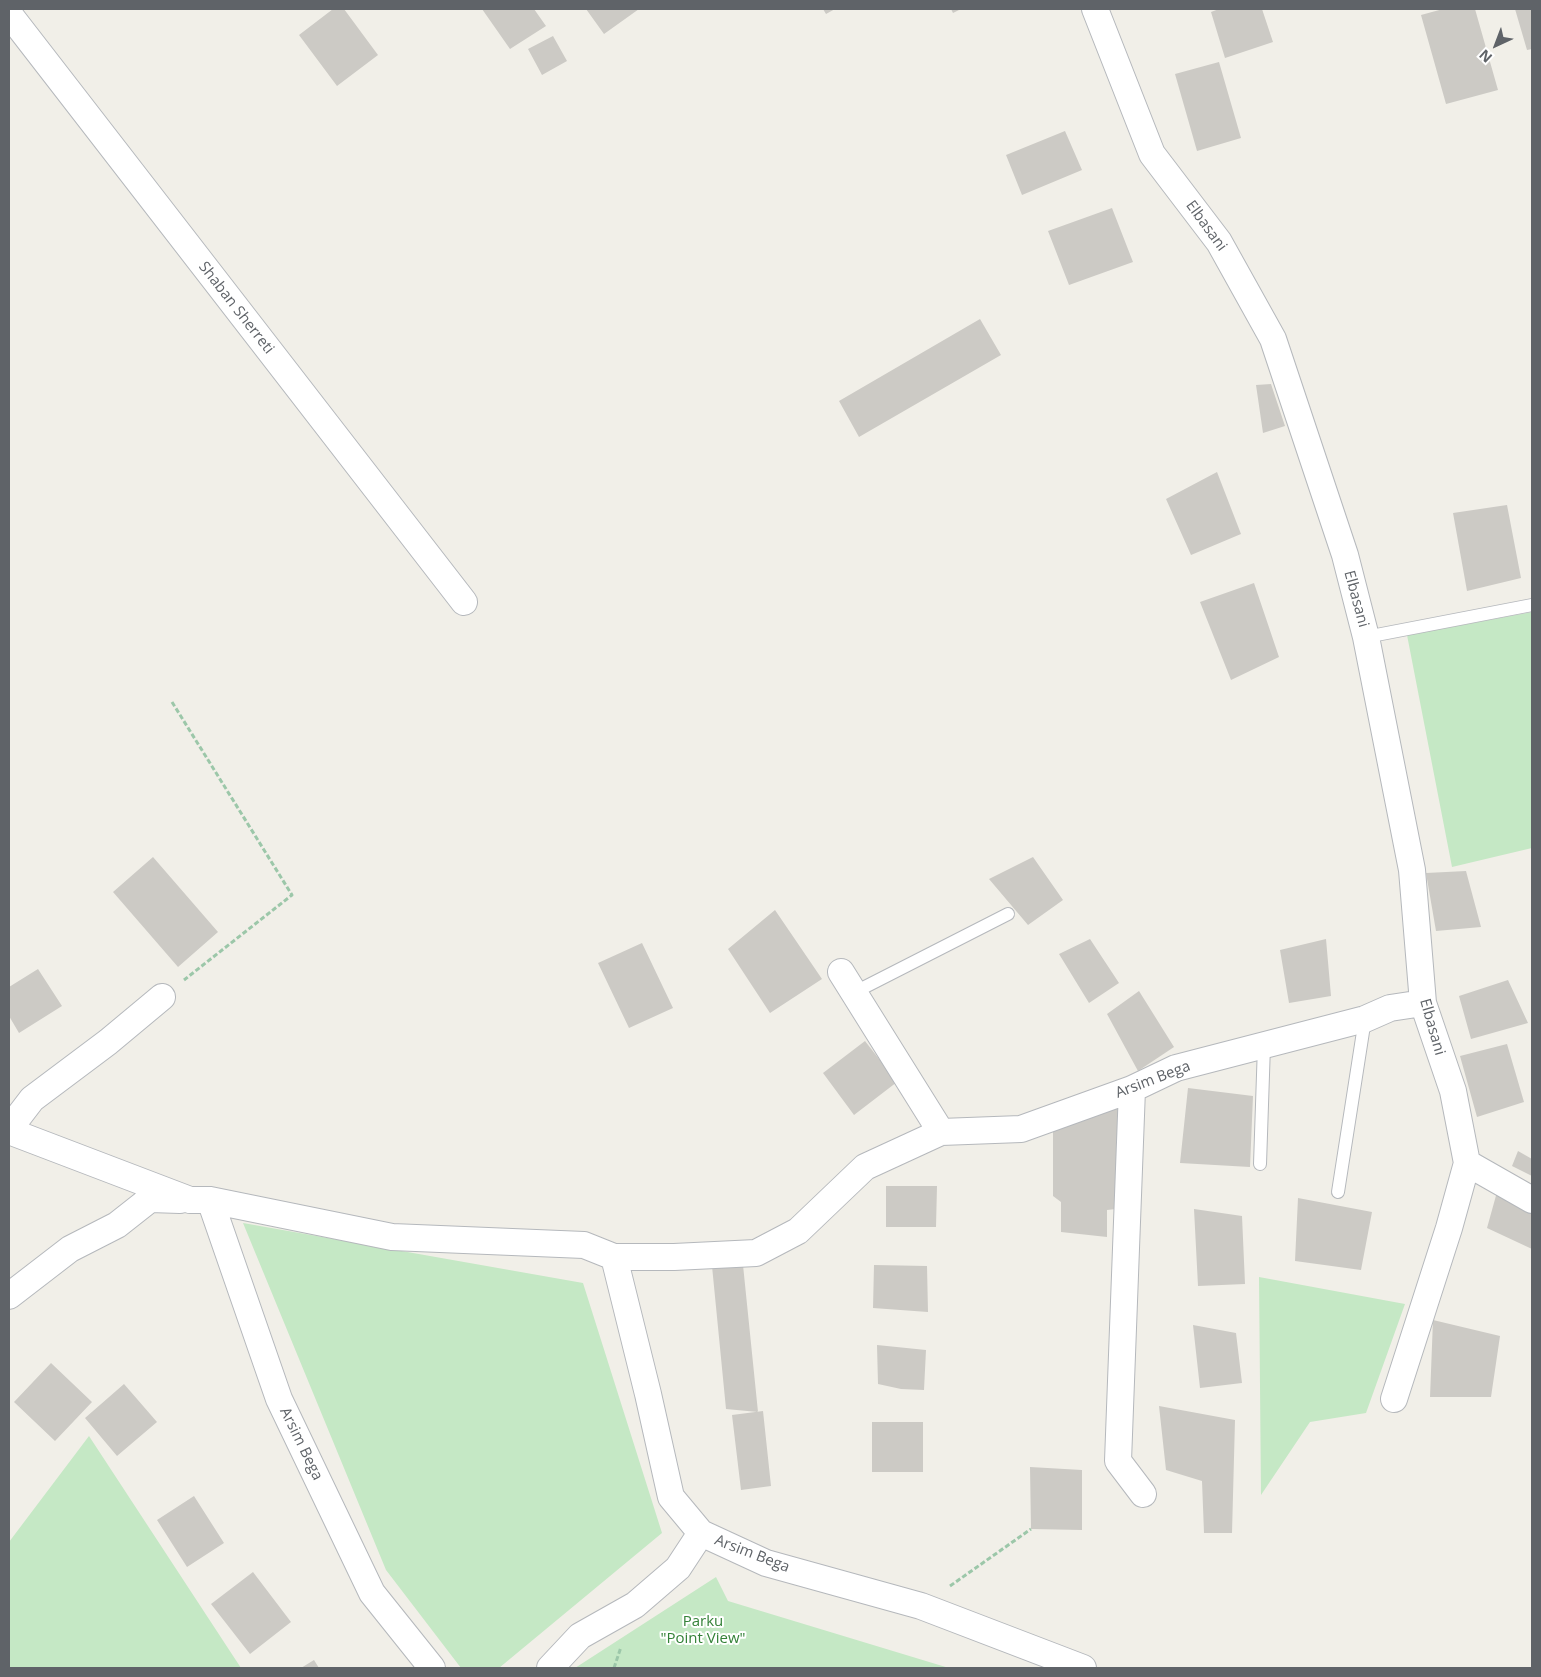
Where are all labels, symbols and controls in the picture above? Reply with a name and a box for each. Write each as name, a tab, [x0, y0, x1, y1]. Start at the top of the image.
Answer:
north arrow	[1471, 20, 1521, 70]
text: N	[1475, 46, 1496, 67]
street label: Elbasani	[1182, 197, 1230, 255]
street label: Shaban Sherreti	[194, 258, 278, 358]
street label: Elbasani	[1340, 569, 1372, 629]
street label: Elbasani	[1415, 997, 1449, 1057]
street label: Arsim Bega	[1113, 1057, 1193, 1103]
street label: Arsim Bega	[276, 1405, 326, 1483]
street label: Arsim Bega	[712, 1531, 792, 1577]
park label: Parku "Point View"	[660, 1613, 746, 1648]

